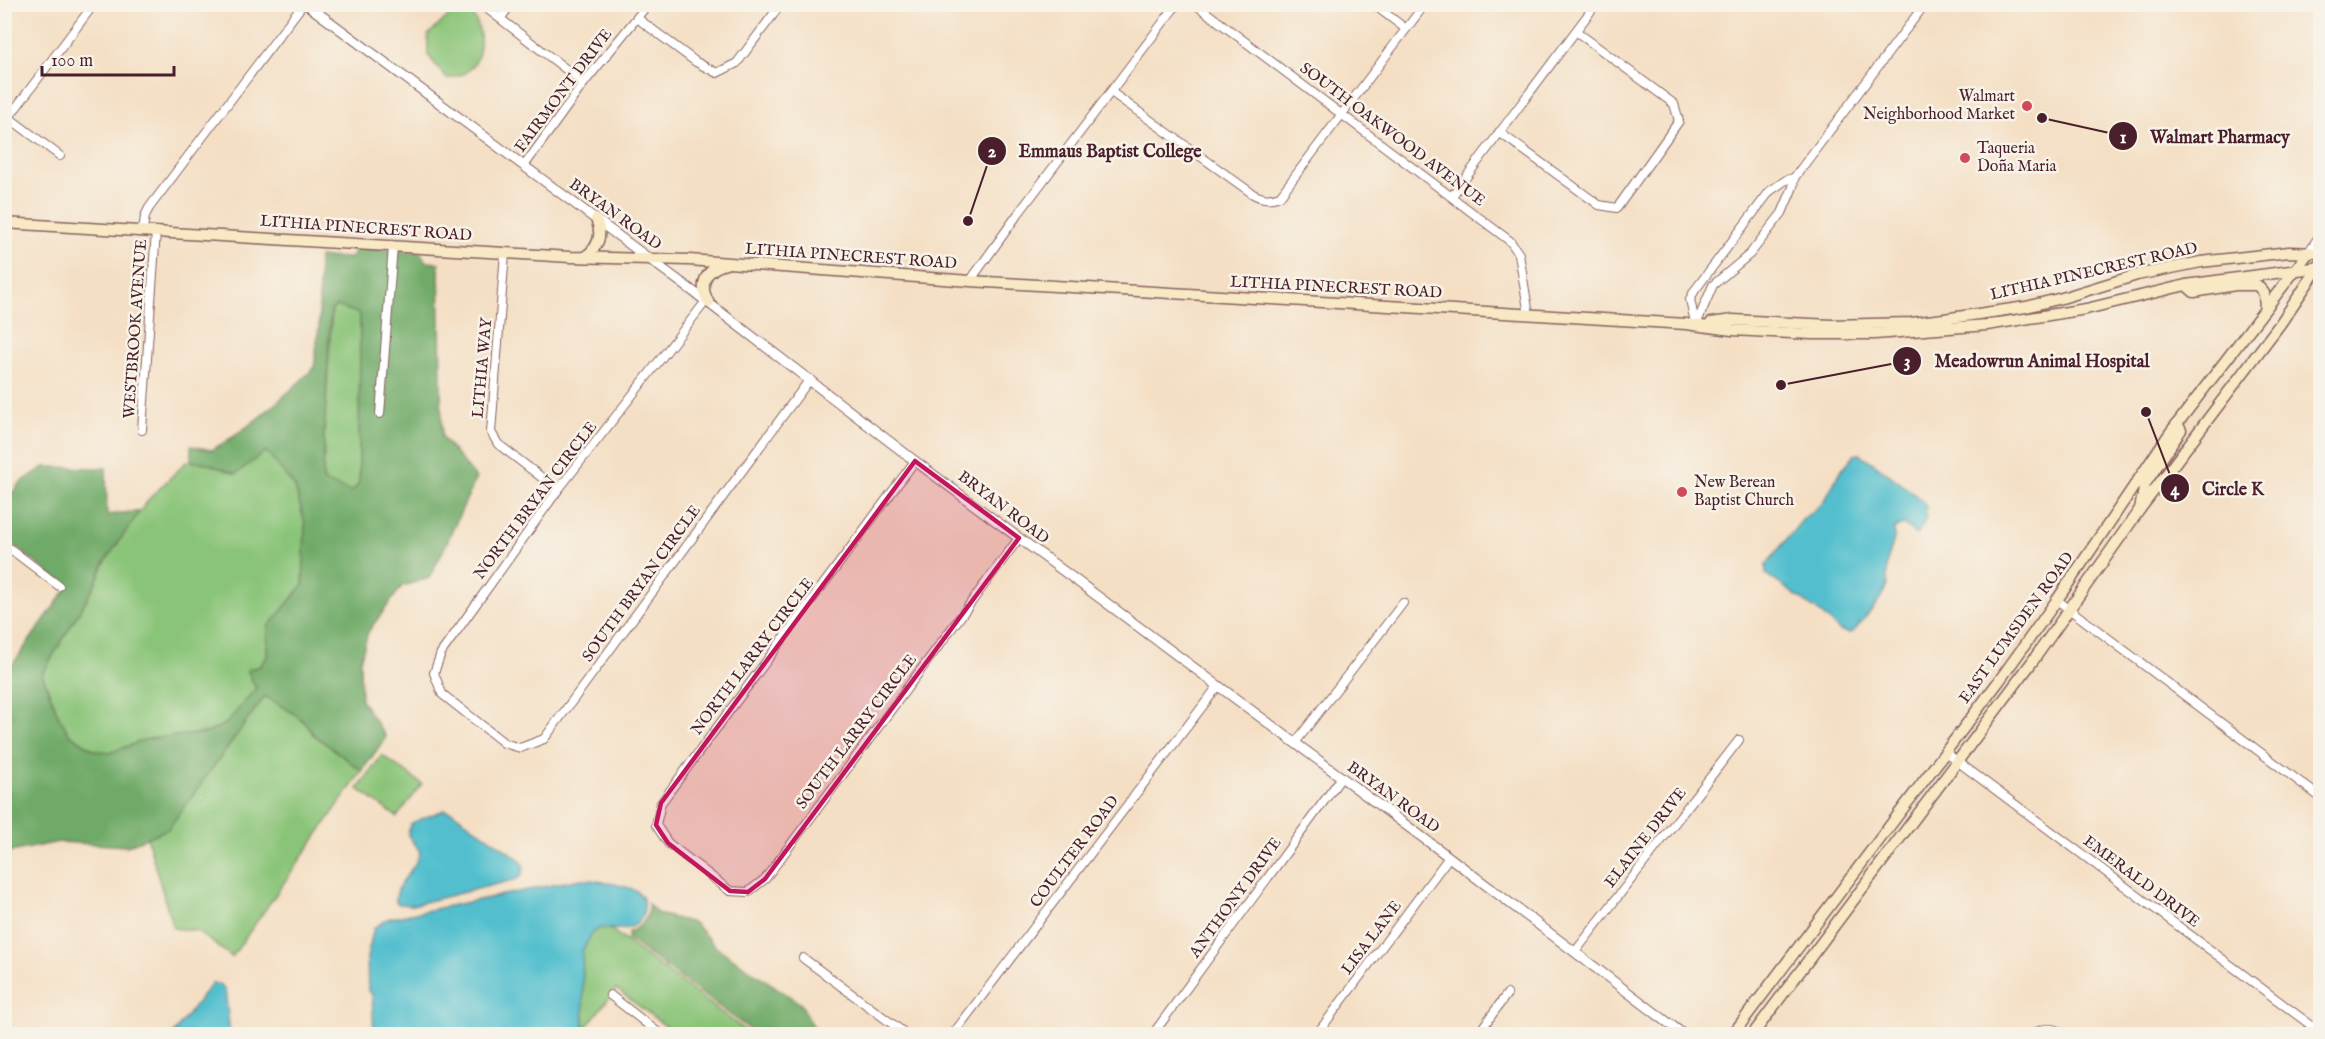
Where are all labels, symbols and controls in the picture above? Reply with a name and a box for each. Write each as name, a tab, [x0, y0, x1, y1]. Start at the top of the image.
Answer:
street label: FAIRMONT DRIVE	[511, 25, 617, 157]
scale bar	[42, 39, 174, 77]
text: 100 m	[51, 50, 93, 73]
street label: SOUTH OAKWOOD AVENUE	[1295, 59, 1489, 211]
place label: Walmart Neighborhood Market	[1863, 87, 2016, 125]
marker: Walmart Neighborhood Market	[2020, 99, 2034, 113]
callout: Walmart Pharmacy	[2108, 118, 2302, 154]
text: 1	[2120, 127, 2127, 150]
text: Walmart Pharmacy	[2149, 127, 2291, 150]
callout: Emmaus Baptist College	[977, 133, 1214, 169]
place label: Taqueria Doña Maria	[1977, 139, 2056, 177]
text: 2	[988, 141, 997, 164]
text: Emmaus Baptist College	[1018, 141, 1202, 164]
marker: Taqueria Doña Maria	[1958, 151, 1972, 165]
street label: BRYAN ROAD	[565, 175, 665, 255]
street label: LITHIA PINECREST ROAD	[259, 212, 473, 246]
street label: WESTBROOK AVENUE	[120, 238, 152, 420]
street label: LITHIA PINECREST ROAD	[1988, 238, 2200, 306]
street label: LITHIA PINECREST ROAD	[744, 240, 958, 274]
street label: LITHIA PINECREST ROAD	[1229, 272, 1443, 304]
street label: LITHIA WAY	[469, 316, 497, 419]
callout: Meadowrun Animal Hospital	[1892, 343, 2161, 379]
text: 3	[1904, 351, 1910, 374]
text: Meadowrun Animal Hospital	[1935, 351, 2150, 374]
street label: NORTH BRYAN CIRCLE	[470, 418, 602, 584]
street label: BRYAN ROAD	[953, 467, 1053, 549]
callout: Circle K	[2160, 470, 2276, 506]
place label: New Berean Baptist Church	[1694, 473, 1794, 511]
text: 4	[2171, 479, 2181, 502]
text: Circle K	[2202, 479, 2265, 502]
marker: New Berean Baptist Church	[1675, 485, 1689, 499]
street label: SOUTH BRYAN CIRCLE	[578, 502, 706, 666]
street label: EAST LUMSDEN ROAD	[1955, 548, 2079, 708]
street label: NORTH LARRY CIRCLE	[687, 574, 819, 740]
street label: SOUTH LARRY CIRCLE	[792, 651, 922, 813]
street label: BRYAN ROAD	[1343, 758, 1443, 838]
street label: ELAINE DRIVE	[1601, 784, 1691, 892]
street label: COULTER ROAD	[1026, 792, 1124, 912]
street label: EMERALD DRIVE	[2079, 832, 2203, 932]
street label: ANTHONY DRIVE	[1185, 834, 1286, 963]
street label: LISA LANE	[1338, 897, 1406, 979]

